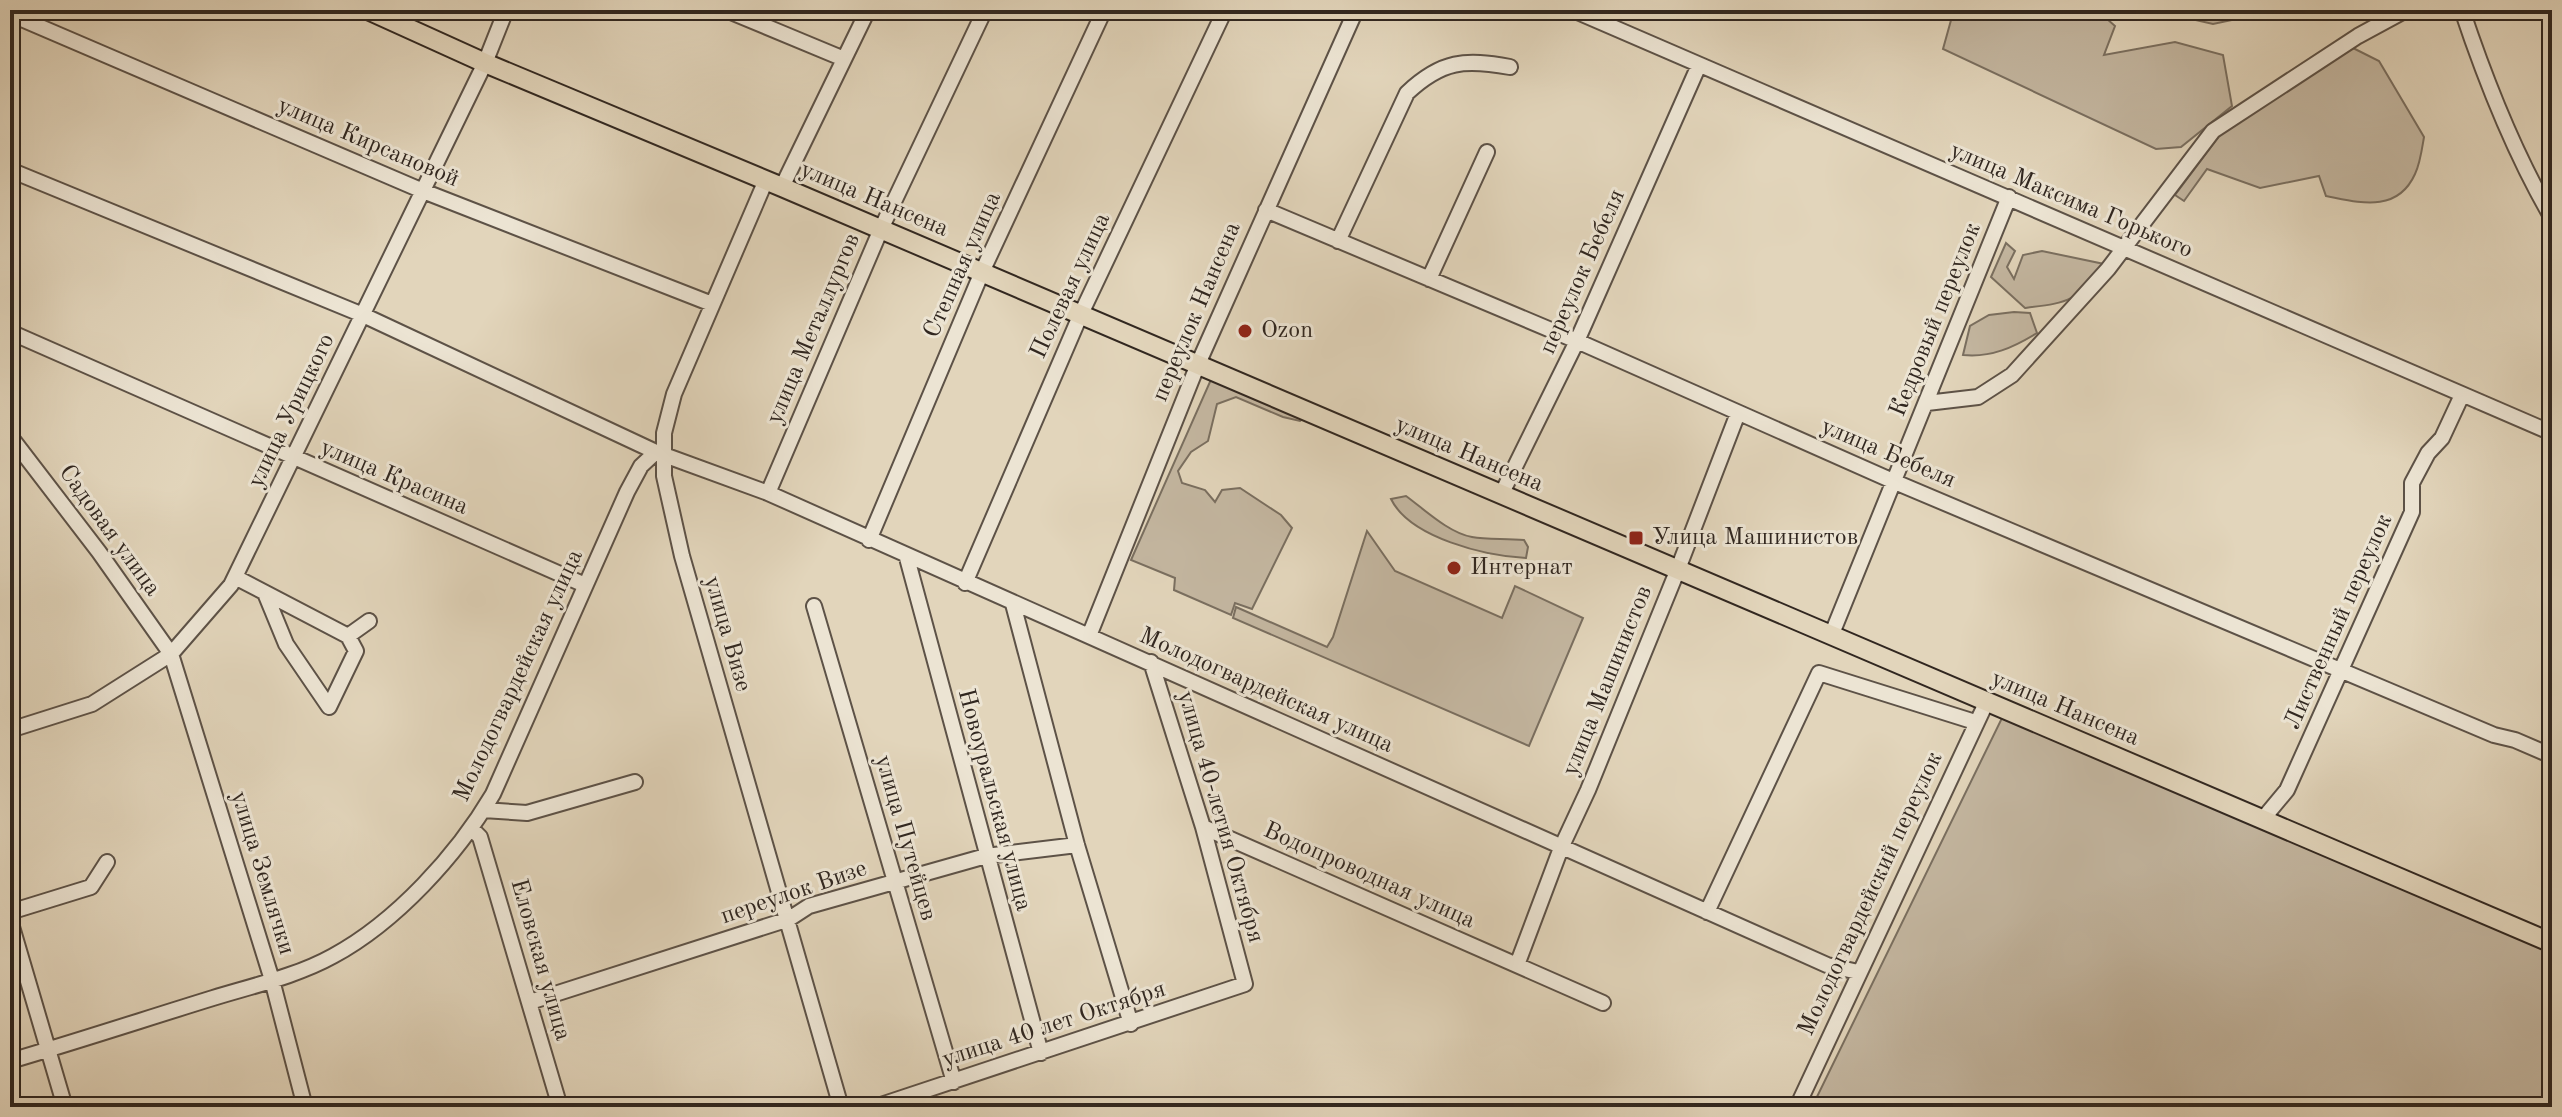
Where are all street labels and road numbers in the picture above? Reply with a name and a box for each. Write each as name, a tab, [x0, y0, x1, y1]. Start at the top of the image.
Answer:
street label: улица Кирсановой	[274, 94, 462, 192]
street label: улица Максима Горького	[1946, 139, 2196, 263]
street label: улица Нансена	[796, 158, 952, 242]
street label: переулок Бебеля	[1536, 186, 1630, 358]
street label: Степная улица	[920, 188, 1006, 342]
street label: Полевая улица	[1027, 209, 1115, 363]
street label: переулок Нансена	[1148, 219, 1246, 405]
street label: Кедровый переулок	[1886, 220, 1986, 420]
street label: улица Металлургов	[763, 230, 865, 428]
street label: улица Урицкого	[244, 330, 340, 492]
street label: улица Нансена	[1391, 413, 1547, 497]
street label: улица Бебеля	[1817, 415, 1959, 493]
street label: улица Красина	[316, 436, 472, 520]
street label: Садовая улица	[54, 461, 165, 601]
street label: Лиственный переулок	[2281, 511, 2397, 733]
street label: Молодогвардейская улица	[450, 546, 588, 806]
street label: улица Визе	[699, 573, 755, 695]
street label: улица Машинистов	[1559, 583, 1657, 779]
street label: Молодогвардейская улица	[1135, 624, 1397, 758]
street label: улица Нансена	[1987, 667, 2143, 751]
street label: Новоуральская улица	[953, 686, 1035, 914]
street label: улица 40-летия Октября	[1173, 688, 1267, 946]
street label: Молодогвардейский переулок	[1795, 748, 1947, 1040]
street label: улица Путейцев	[870, 753, 940, 923]
street label: улица Землячки	[226, 788, 298, 958]
street label: Водопроводная улица	[1259, 818, 1479, 934]
street label: переулок Визе	[718, 857, 870, 929]
street label: Еловская улица	[505, 876, 575, 1044]
street label: улица 40 лет Октября	[939, 978, 1169, 1072]

